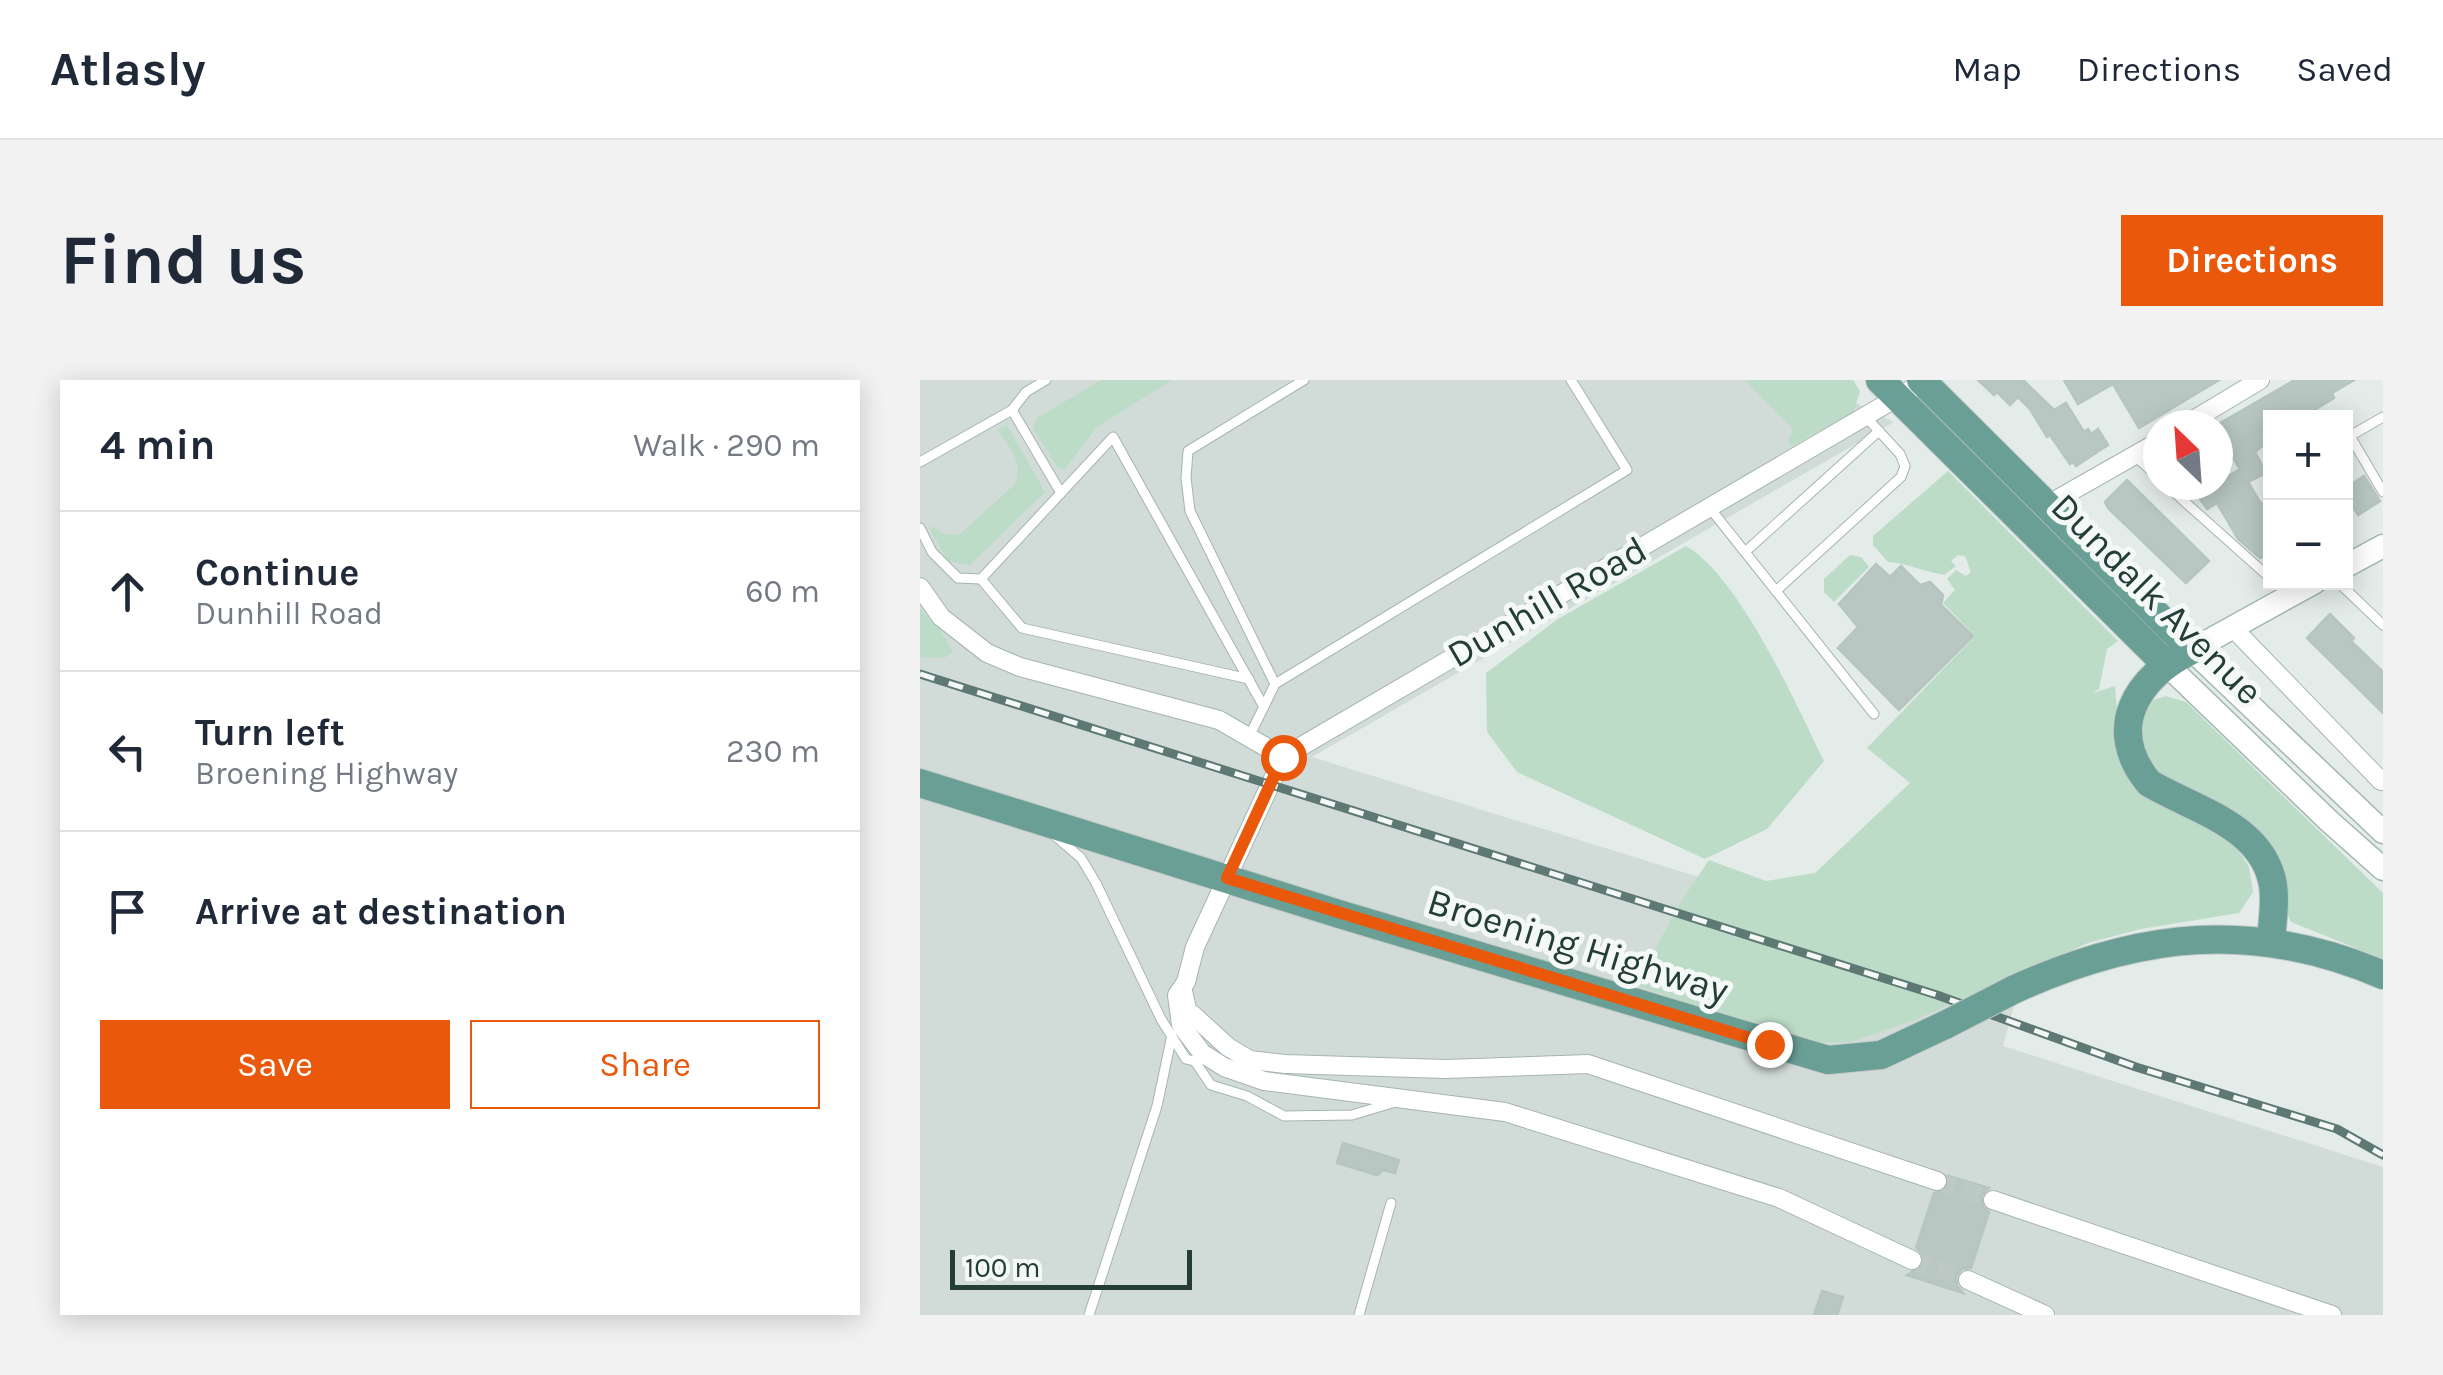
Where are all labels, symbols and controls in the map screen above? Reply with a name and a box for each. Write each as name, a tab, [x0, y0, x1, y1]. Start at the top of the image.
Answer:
text: Atlasly	[50, 41, 206, 97]
text: Map	[1952, 49, 2022, 90]
text: Directions	[2077, 49, 2241, 90]
text: Saved	[2296, 49, 2393, 90]
button: Directions	[2121, 215, 2383, 306]
text: Find us	[60, 219, 306, 301]
north arrow	[2143, 410, 2233, 500]
map controls	[2263, 410, 2353, 590]
button: +	[2263, 410, 2353, 500]
text: 4 min	[100, 420, 215, 470]
text: Walk · 290 m	[633, 427, 820, 464]
street label: Dundalk Avenue	[2042, 484, 2272, 714]
button: −	[2263, 500, 2353, 590]
street label: Dunhill Road	[1439, 527, 1655, 677]
text: Continue	[195, 550, 359, 595]
icon: ahead	[100, 564, 155, 619]
text: 60 m	[745, 573, 820, 610]
text: Dunhill Road	[195, 595, 383, 632]
text: Turn left	[195, 710, 345, 755]
icon: left	[100, 724, 155, 779]
text: 230 m	[726, 733, 820, 770]
route start	[1261, 735, 1307, 781]
text: Broening Highway	[195, 755, 458, 792]
street label: Broening Highway	[1422, 879, 1734, 1013]
icon: arrive	[100, 884, 155, 939]
text: Arrive at destination	[195, 889, 567, 934]
button: Save	[100, 1020, 450, 1109]
button: Share	[470, 1020, 820, 1109]
route end	[1747, 1022, 1793, 1068]
scale bar	[950, 1245, 1192, 1290]
text: 100 m	[965, 1251, 1040, 1284]

